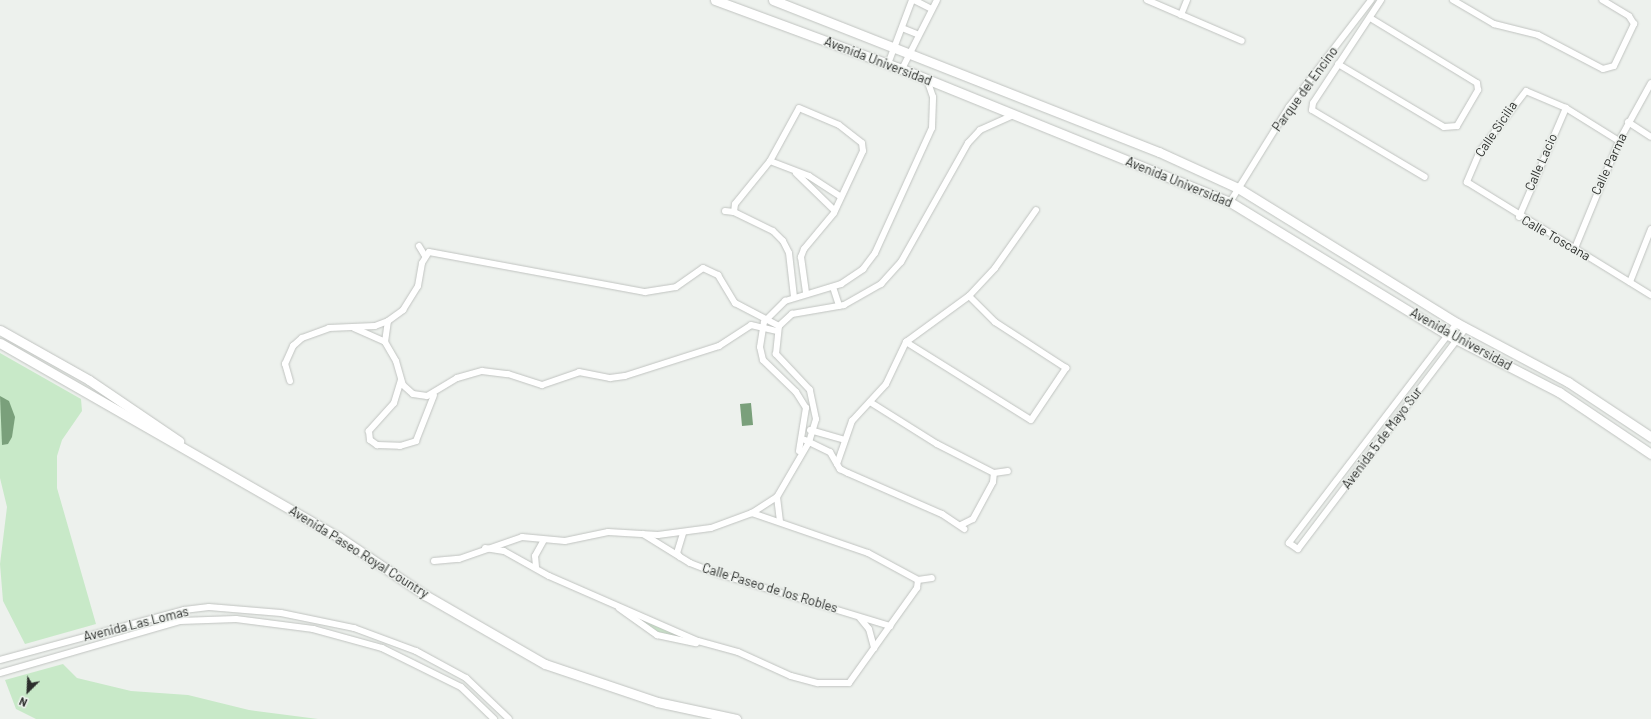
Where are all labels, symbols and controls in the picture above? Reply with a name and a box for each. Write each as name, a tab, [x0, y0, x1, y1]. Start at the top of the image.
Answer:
street label: Avenida Universidad	[822, 33, 934, 89]
street label: Parque del Encino	[1269, 44, 1341, 134]
street label: Calle Sicilia	[1472, 98, 1520, 160]
street label: Calle Lacio	[1521, 131, 1561, 193]
street label: Calle Parma	[1588, 131, 1630, 197]
street label: Avenida Universidad	[1123, 153, 1235, 211]
street label: Calle Toscana	[1519, 212, 1593, 264]
street label: Avenida Universidad	[1407, 305, 1515, 373]
street label: Avenida 5 de Mayo Sur	[1339, 384, 1425, 492]
street label: Avenida Paseo Royal Country	[286, 503, 432, 601]
street label: Calle Paseo de los Robles	[700, 560, 840, 616]
street label: Avenida Las Lomas	[82, 603, 190, 645]
north arrow	[8, 671, 48, 711]
text: N	[17, 695, 29, 710]

